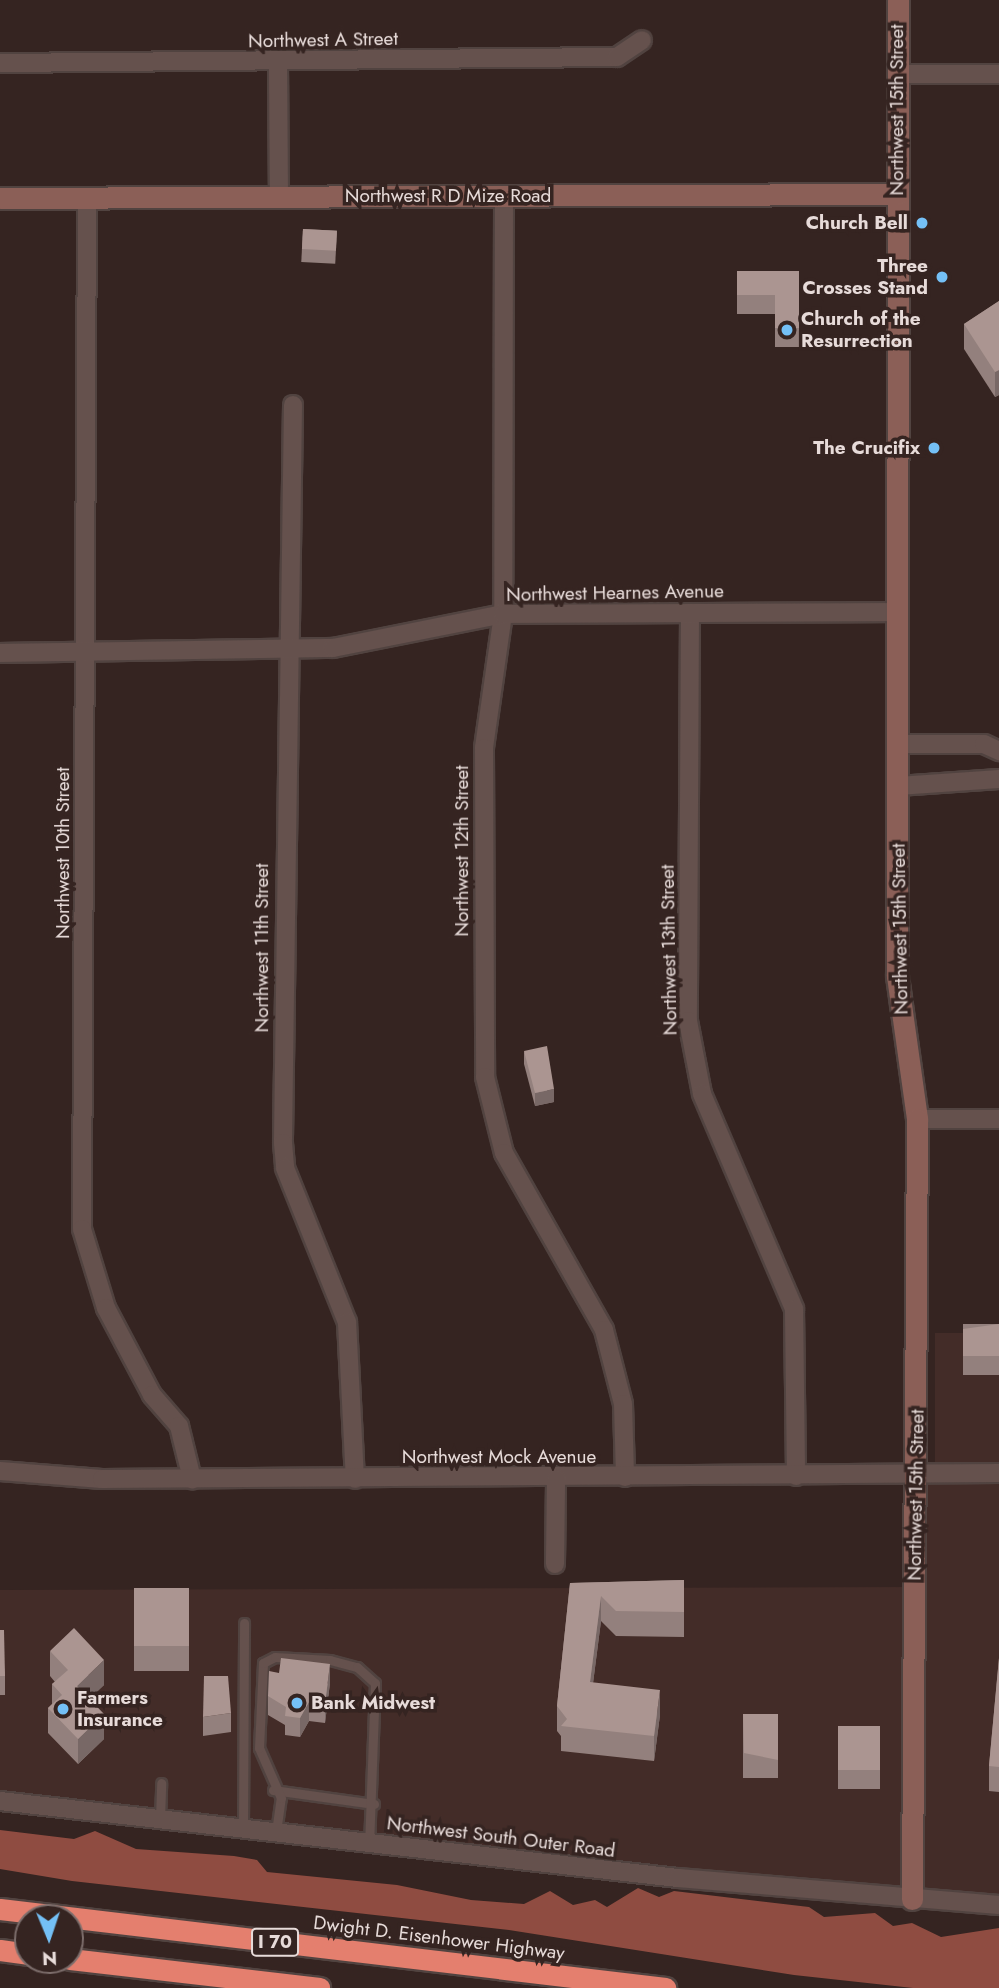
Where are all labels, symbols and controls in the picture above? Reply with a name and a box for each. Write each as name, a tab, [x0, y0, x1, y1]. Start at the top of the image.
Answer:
street label: Northwest 15th Street	[886, 24, 908, 196]
street label: Northwest A Street	[248, 27, 398, 53]
street label: Northwest R D Mize Road	[345, 185, 551, 207]
place label: Church Bell	[806, 212, 908, 234]
marker: Church Bell	[914, 215, 930, 231]
place label: Three Crosses Stand	[803, 255, 928, 299]
marker: Three Crosses Stand	[934, 269, 950, 285]
place label: Church of the Resurrection	[801, 308, 921, 352]
marker: Church of the Resurrection	[779, 322, 795, 338]
place label: The Crucifix	[813, 437, 920, 459]
marker: The Crucifix	[926, 440, 942, 456]
street label: Northwest Hearnes Avenue	[506, 580, 724, 606]
street label: Northwest 12th Street	[451, 765, 473, 937]
street label: Northwest 10th Street	[52, 767, 74, 939]
street label: Northwest 15th Street	[887, 843, 913, 1015]
street label: Northwest 11th Street	[251, 863, 273, 1033]
street label: Northwest 13th Street	[656, 864, 682, 1036]
street label: Northwest 15th Street	[903, 1409, 929, 1581]
street label: Northwest Mock Avenue	[402, 1446, 596, 1468]
place label: Farmers Insurance	[77, 1687, 163, 1731]
place label: Bank Midwest	[311, 1692, 435, 1714]
marker: Bank Midwest	[289, 1695, 305, 1711]
marker: Farmers Insurance	[55, 1701, 71, 1717]
street label: Northwest South Outer Road	[386, 1812, 616, 1862]
north arrow	[14, 1904, 84, 1974]
street label: Dwight D. Eisenhower Highway	[312, 1911, 566, 1965]
road number: I 70	[250, 1928, 300, 1956]
text: N	[42, 1945, 58, 1972]

